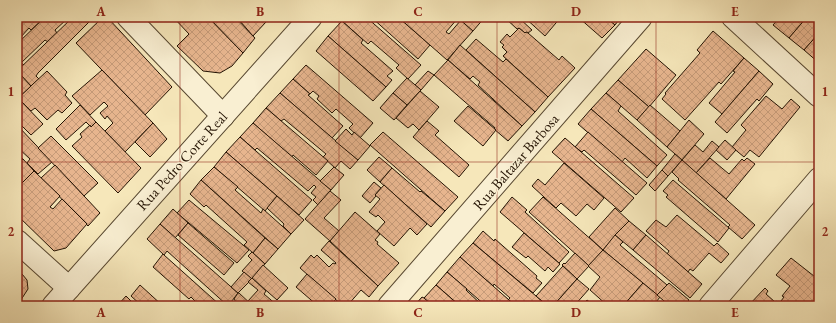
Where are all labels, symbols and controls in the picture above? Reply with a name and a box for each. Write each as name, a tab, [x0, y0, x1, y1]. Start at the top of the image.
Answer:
text: A	[95, 3, 106, 20]
text: B	[256, 3, 264, 20]
text: C	[413, 3, 423, 20]
text: D	[571, 3, 581, 20]
text: E	[731, 3, 739, 20]
text: 1	[8, 83, 15, 100]
text: 1	[822, 83, 829, 100]
street label: Rua Pedro Corte Real	[132, 107, 231, 214]
street label: Rua Baltazar Barbosa	[468, 109, 563, 214]
text: 2	[8, 223, 15, 240]
text: 2	[822, 223, 829, 240]
text: A	[95, 304, 106, 321]
text: B	[256, 304, 264, 321]
text: C	[413, 304, 423, 321]
text: D	[571, 304, 581, 321]
text: E	[731, 304, 739, 321]

